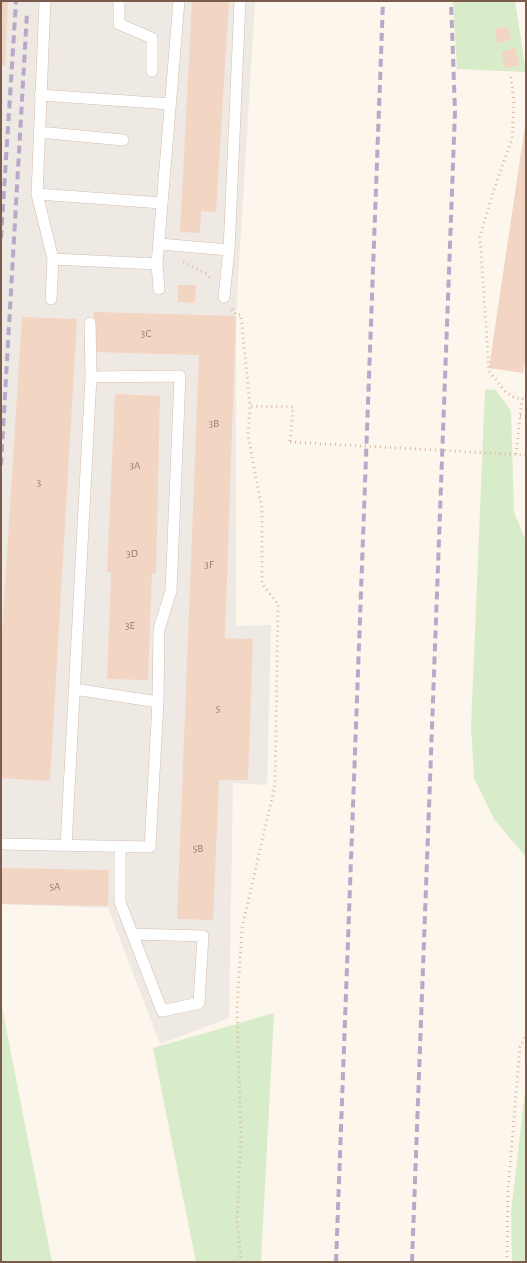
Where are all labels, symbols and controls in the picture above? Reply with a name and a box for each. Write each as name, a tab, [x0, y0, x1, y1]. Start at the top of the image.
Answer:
house number: 3C	[141, 327, 151, 341]
house number: 3B	[209, 417, 219, 431]
house number: 3A	[130, 459, 140, 473]
house number: 3	[37, 476, 41, 490]
house number: 3D	[126, 547, 138, 561]
house number: 3F	[204, 558, 214, 572]
house number: 3E	[125, 619, 135, 633]
house number: 5	[216, 702, 220, 716]
house number: 5B	[193, 842, 203, 856]
house number: 5A	[50, 880, 60, 894]

